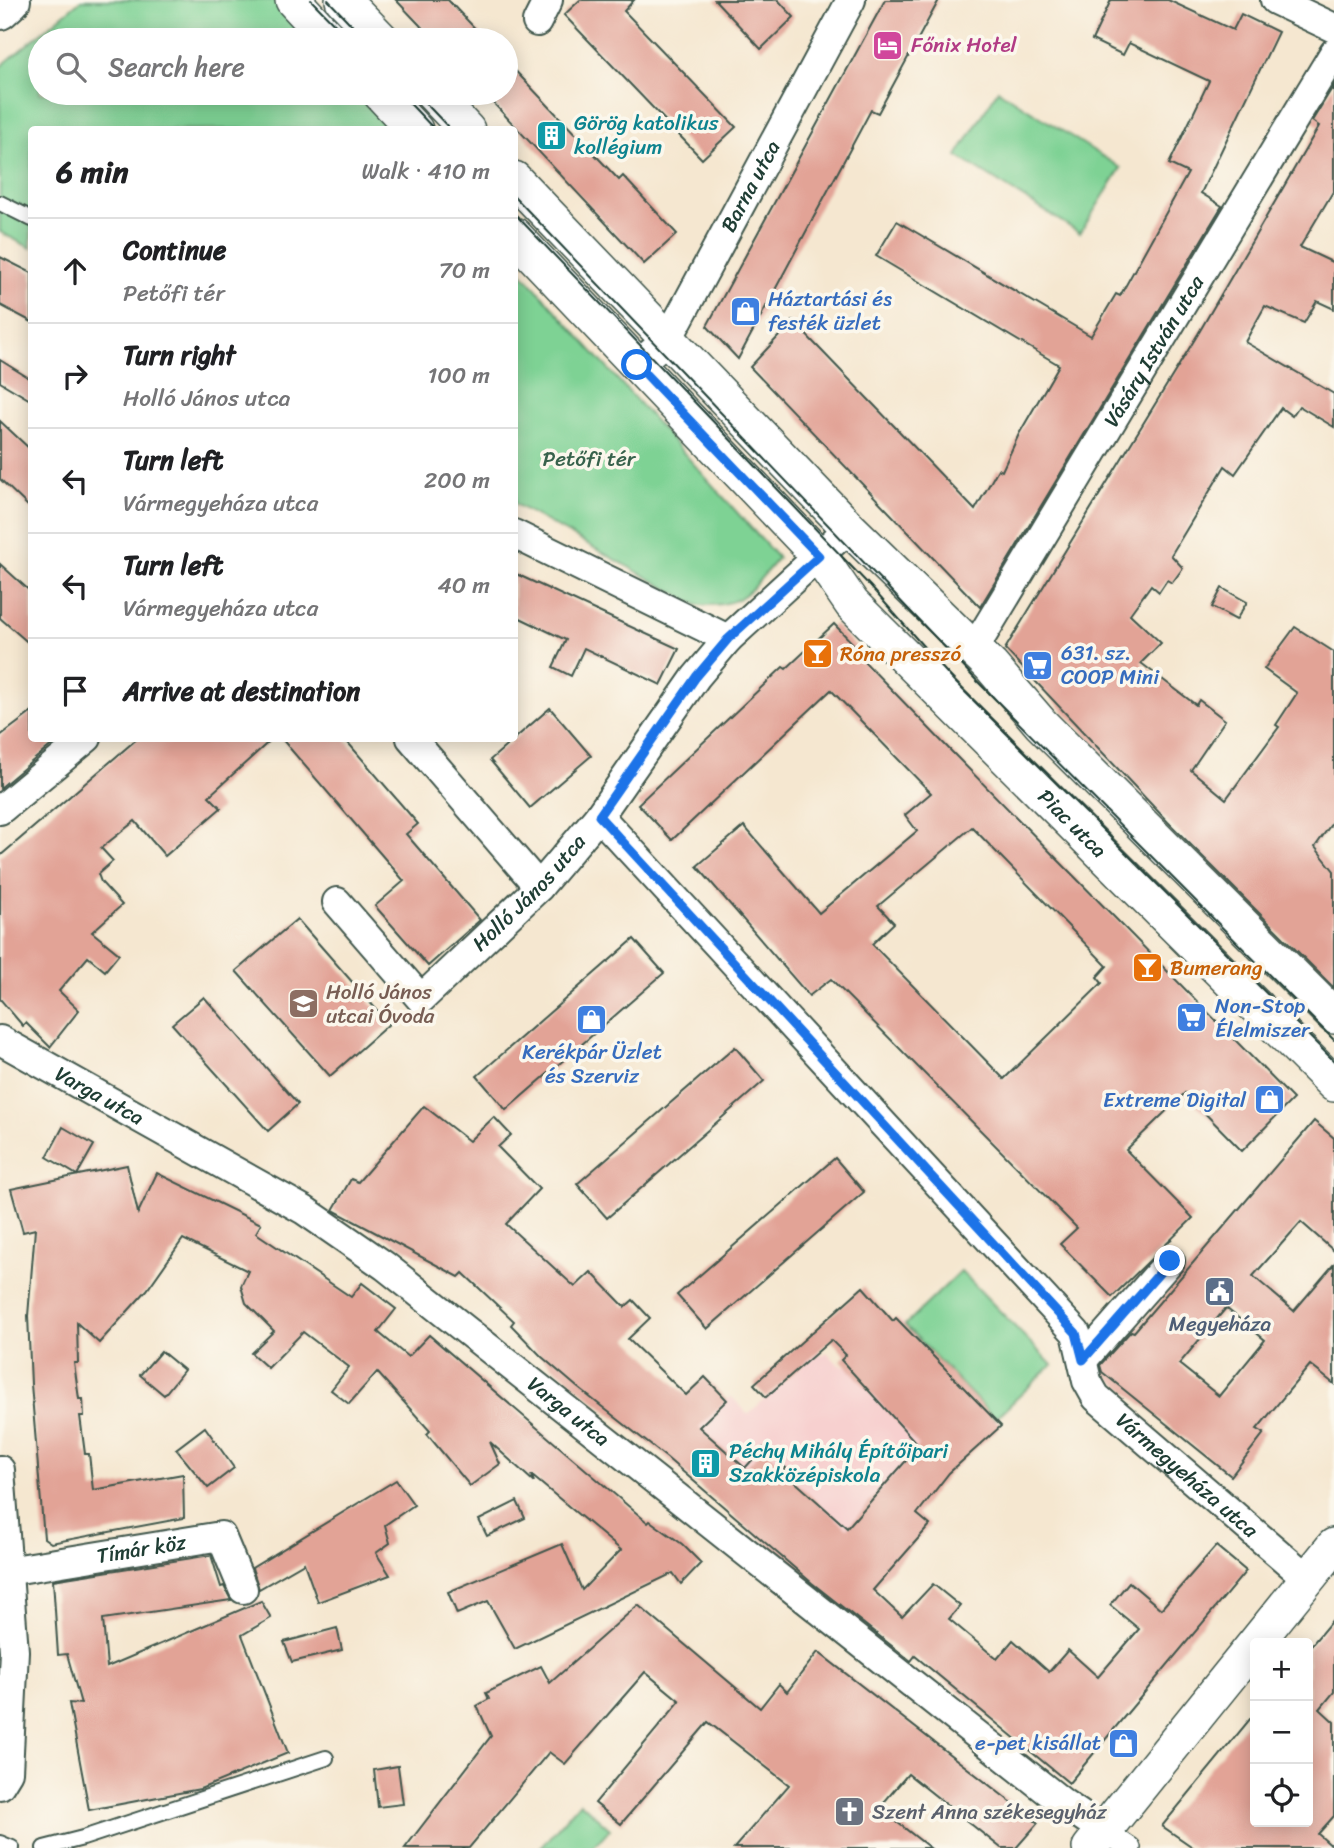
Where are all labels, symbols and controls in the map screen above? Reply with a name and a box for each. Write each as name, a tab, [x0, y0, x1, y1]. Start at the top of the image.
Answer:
place label: Főnix Hotel	[911, 26, 1018, 64]
search box	[28, 28, 518, 105]
hotel icon: Főnix Hotel	[871, 28, 905, 62]
text: Search here	[108, 44, 245, 90]
icon: search	[52, 48, 90, 86]
place label: Görög katolikus kollégium	[574, 104, 719, 166]
building icon: Görög katolikus kollégium	[534, 118, 568, 152]
street label: Barna utca	[710, 133, 791, 240]
text: 6 min	[56, 145, 128, 199]
text: Walk · 410 m	[361, 151, 490, 192]
text: Continue	[123, 227, 226, 273]
text: 70 m	[439, 250, 490, 291]
icon: ahead	[56, 252, 94, 290]
street label: Vásáry István utca	[1093, 267, 1215, 435]
text: Petőfi tér	[123, 273, 225, 314]
place label: Háztartási és festék üzlet	[768, 280, 892, 342]
shop icon: Háztartási és festék üzlet	[728, 294, 762, 328]
text: Turn right	[123, 332, 236, 378]
route start	[621, 349, 652, 380]
text: 100 m	[427, 355, 490, 396]
icon: right	[56, 357, 94, 395]
text: Holló János utca	[123, 378, 290, 419]
text: Turn left	[123, 437, 223, 483]
park label: Petőfi tér	[543, 440, 637, 478]
text: 200 m	[424, 460, 490, 501]
icon: left	[56, 462, 94, 500]
text: Vármegyeháza utca	[123, 483, 318, 524]
text: Turn left	[123, 542, 223, 588]
text: 40 m	[437, 565, 490, 606]
icon: left	[56, 567, 94, 605]
text: Vármegyeháza utca	[123, 588, 318, 629]
place label: 631. sz. COOP Mini	[1061, 634, 1160, 696]
place label: Róna presszó	[840, 635, 962, 673]
bar icon: Róna presszó	[800, 637, 834, 671]
supermarket icon: 631. sz. COOP Mini	[1021, 648, 1055, 682]
text: Arrive at destination	[123, 668, 360, 714]
icon: arrive	[56, 672, 94, 710]
street label: Piac utca	[1028, 779, 1117, 868]
street label: Holló János utca	[463, 824, 596, 961]
place label: Bumerang	[1170, 949, 1263, 987]
bar icon: Bumerang	[1130, 951, 1164, 985]
place label: Holló János utcai Óvoda	[326, 973, 435, 1035]
school or university icon: Holló János utcai Óvoda	[286, 987, 320, 1021]
place label: Non-Stop Élelmiszer	[1215, 987, 1311, 1049]
supermarket icon: Non-Stop Élelmiszer	[1175, 1001, 1209, 1035]
shop icon: Kerékpár Üzlet és Szerviz	[575, 1003, 609, 1037]
place label: Kerékpár Üzlet és Szerviz	[522, 1033, 662, 1095]
street label: Varga utca	[48, 1055, 152, 1136]
place label: Extreme Digital	[1103, 1081, 1247, 1119]
shop icon: Extreme Digital	[1252, 1083, 1286, 1117]
route end	[1154, 1245, 1185, 1276]
public building icon: Megyeháza	[1203, 1275, 1237, 1309]
place label: Megyeháza	[1169, 1305, 1272, 1343]
street label: Varga utca	[519, 1366, 619, 1457]
street label: Vármegyeháza utca	[1107, 1403, 1268, 1548]
place label: Péchy Mihály Építőipari Szakközépiskola	[729, 1432, 949, 1494]
building icon: Péchy Mihály Építőipari Szakközépiskola	[689, 1446, 723, 1480]
street label: Tímár köz	[94, 1523, 190, 1575]
map controls	[1250, 1638, 1313, 1827]
button: +	[1250, 1638, 1313, 1701]
button: −	[1250, 1701, 1313, 1764]
place label: e-pet kisállat	[975, 1724, 1101, 1762]
shop icon: e-pet kisállat	[1107, 1726, 1141, 1760]
button: locate	[1250, 1764, 1313, 1827]
place label: Szent Anna székesegyház	[872, 1793, 1108, 1831]
church icon: Szent Anna székesegyház	[832, 1795, 866, 1829]

